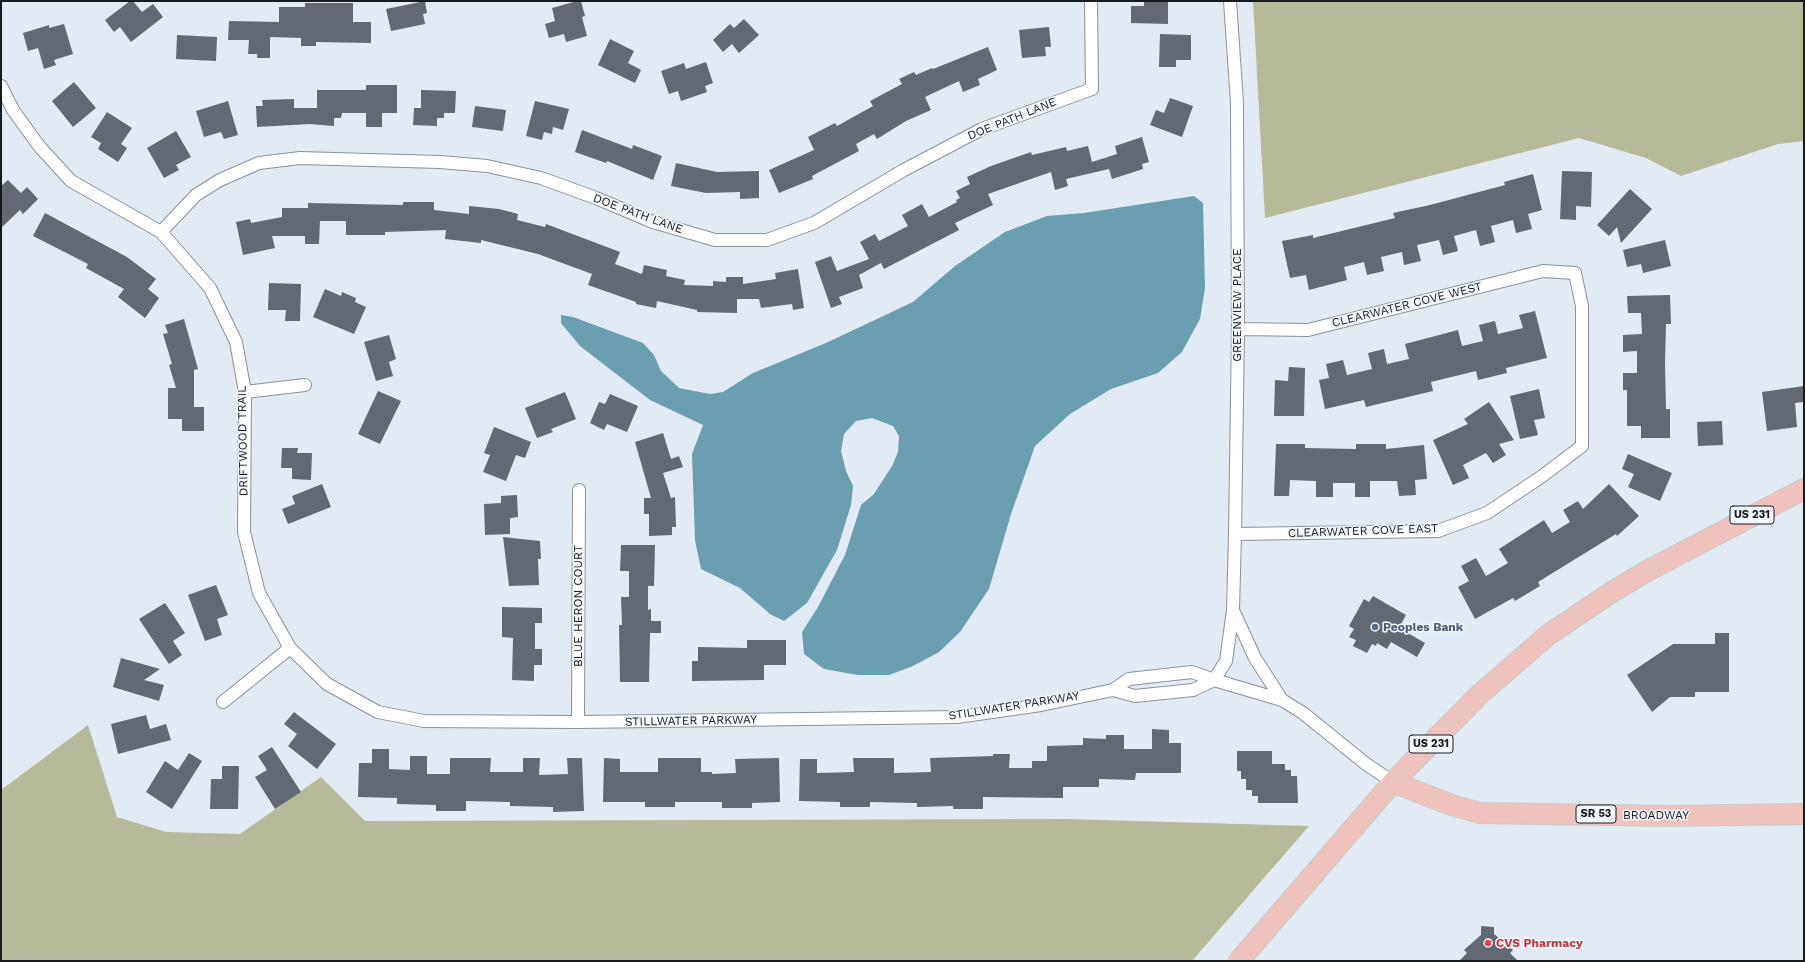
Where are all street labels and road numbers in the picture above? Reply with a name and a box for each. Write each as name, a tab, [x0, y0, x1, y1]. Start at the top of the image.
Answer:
street label: DOE PATH LANE	[965, 95, 1059, 143]
street label: DOE PATH LANE	[591, 191, 685, 237]
street label: GREENVIEW PLACE	[1230, 248, 1244, 362]
street label: CLEARWATER COVE WEST	[1331, 279, 1483, 331]
street label: DRIFTWOOD TRAIL	[235, 386, 251, 496]
road number: US 231	[1730, 506, 1774, 524]
street label: CLEARWATER COVE EAST	[1288, 521, 1438, 541]
street label: BLUE HERON COURT	[571, 545, 585, 667]
street label: STILLWATER PARKWAY	[948, 689, 1080, 723]
street label: STILLWATER PARKWAY	[625, 713, 757, 729]
road number: US 231	[1409, 735, 1453, 753]
road number: SR 53	[1576, 805, 1616, 823]
street label: BROADWAY	[1623, 808, 1689, 822]

